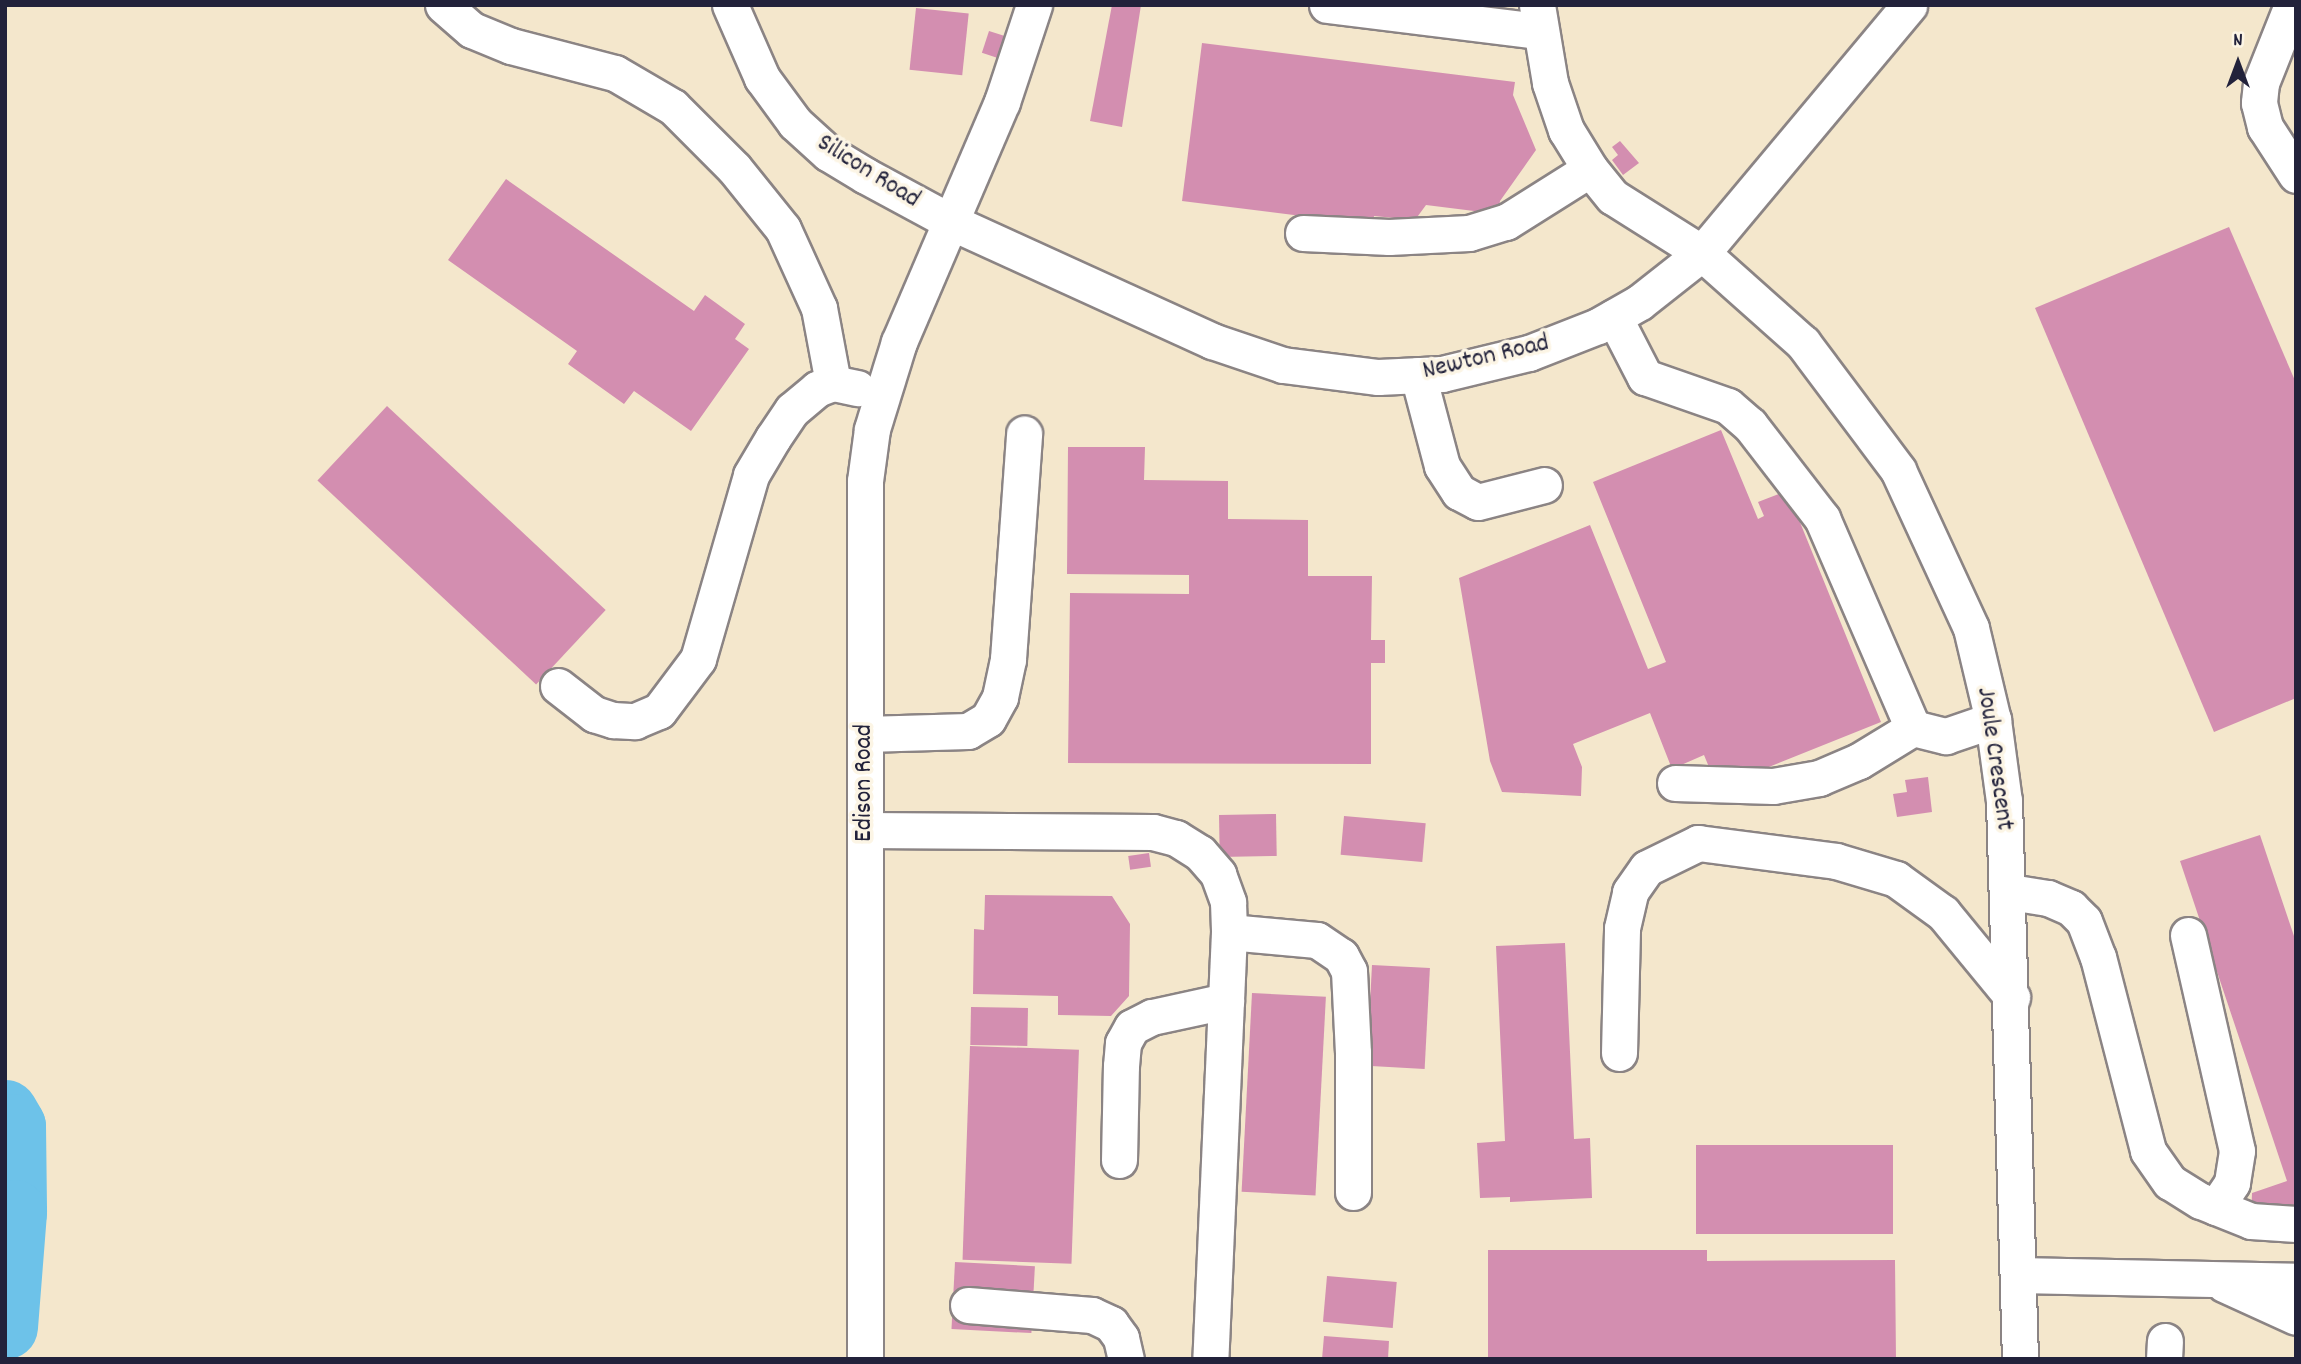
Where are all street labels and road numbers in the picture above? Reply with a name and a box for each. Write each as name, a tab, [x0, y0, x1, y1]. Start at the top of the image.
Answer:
street label: Silicon Road	[811, 128, 925, 216]
street label: Newton Road	[1420, 328, 1552, 388]
street label: Joule Crescent	[1969, 685, 2019, 833]
street label: Edison Road	[849, 724, 881, 842]

